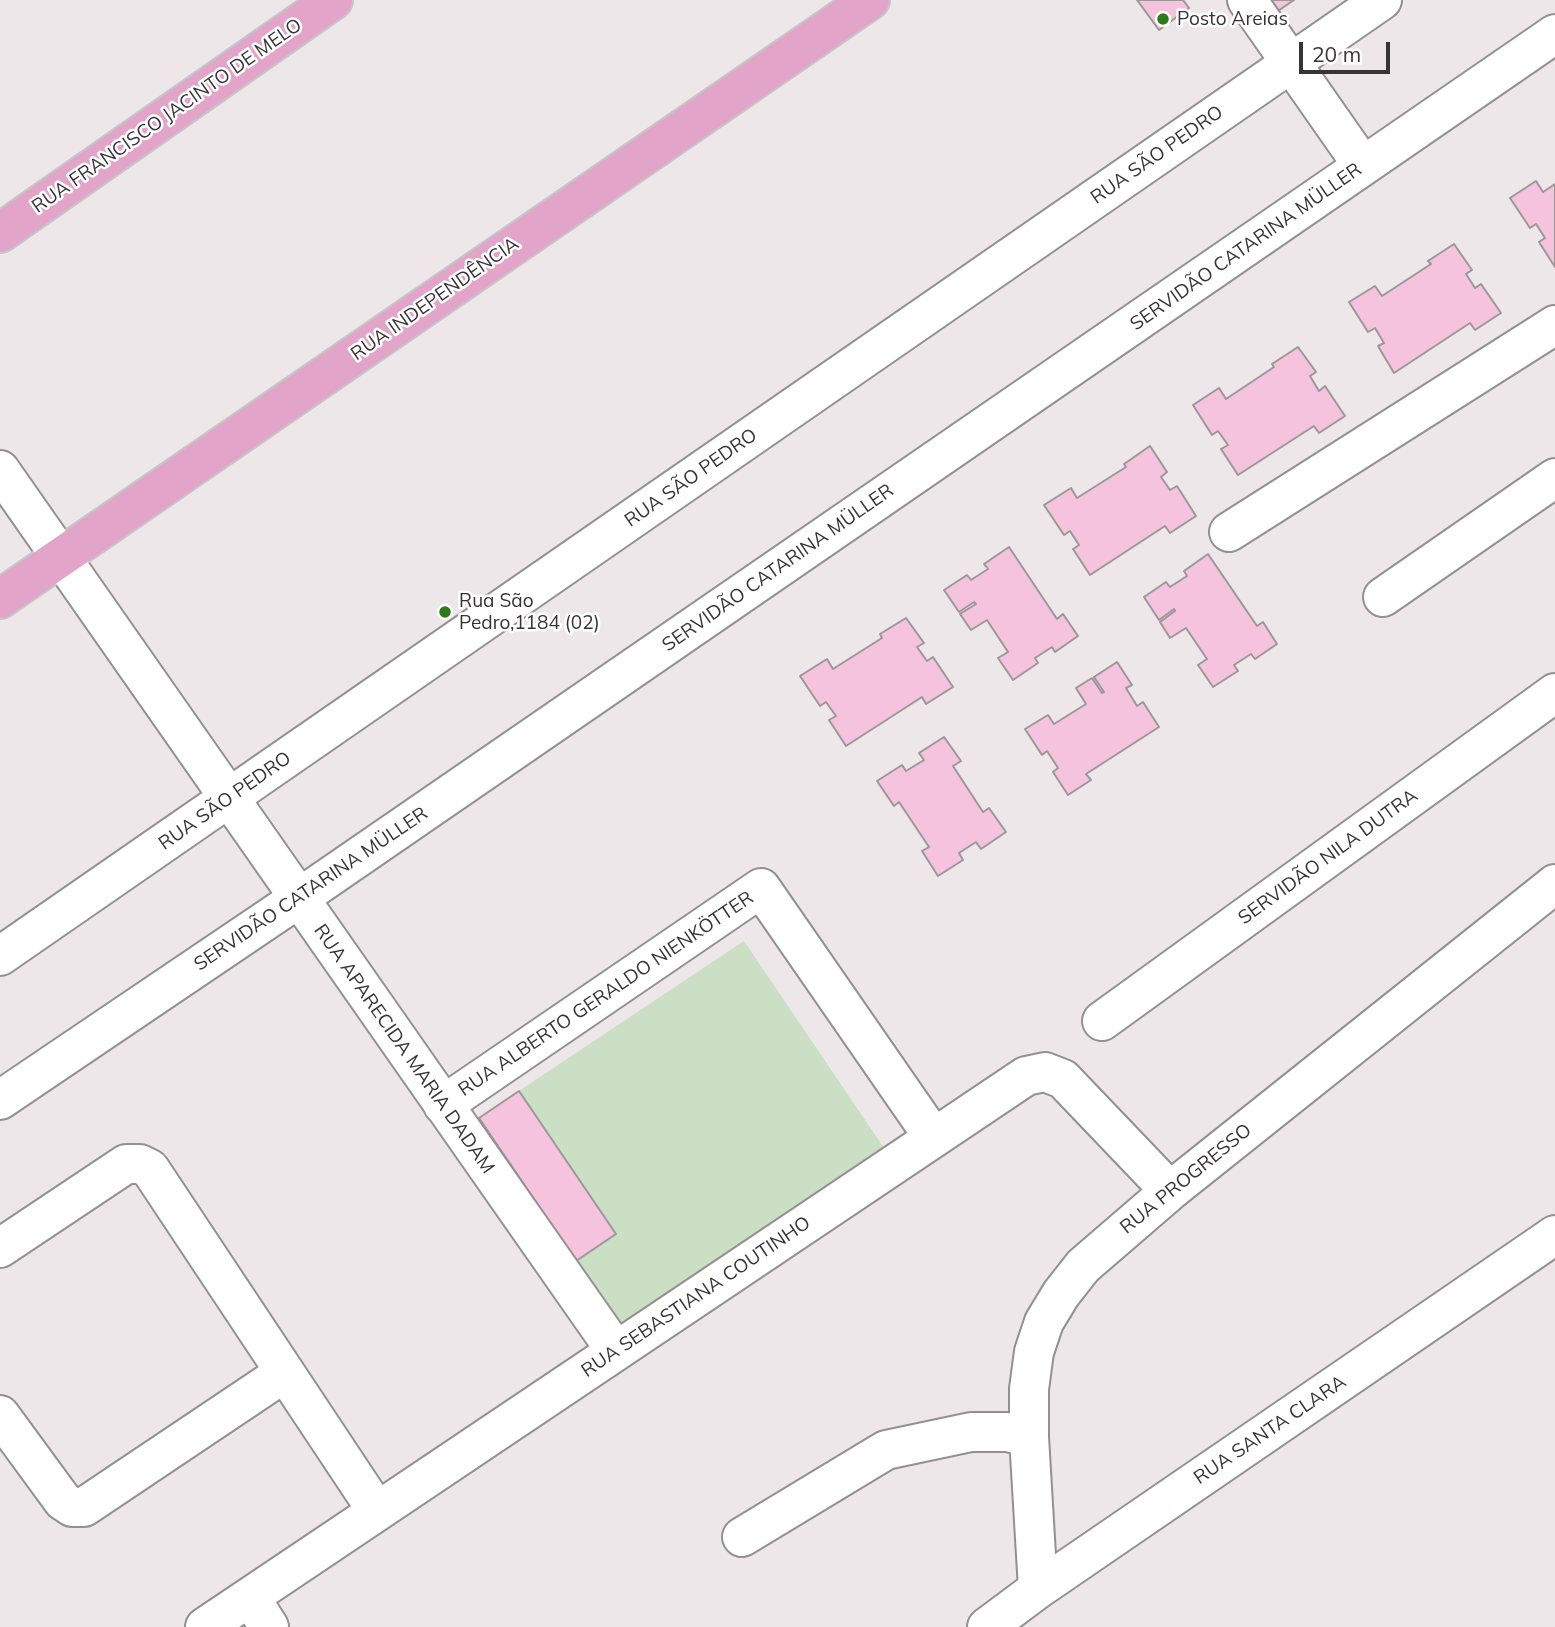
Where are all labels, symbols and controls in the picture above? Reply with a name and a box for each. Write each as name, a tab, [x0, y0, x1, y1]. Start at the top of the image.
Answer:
place label: Posto Areias	[1177, 8, 1288, 30]
marker: Posto Areias	[1155, 11, 1171, 27]
street label: RUA FRANCISCO JACINTO DE MELO	[28, 14, 306, 218]
scale bar	[1303, 28, 1394, 72]
text: 20 m	[1312, 41, 1361, 67]
street label: RUA SÃO PEDRO	[1086, 101, 1228, 209]
street label: SERVIDÃO CATARINA MÜLLER	[1126, 158, 1366, 336]
street label: RUA INDEPENDÊNCIA	[347, 232, 523, 366]
street label: RUA SÃO PEDRO	[620, 424, 762, 532]
street label: SERVIDÃO CATARINA MÜLLER	[658, 479, 898, 657]
place label: Rua São Pedro,1184 (02)	[459, 590, 600, 634]
marker: Rua São Pedro,1184 (02)	[437, 604, 453, 620]
street label: RUA SÃO PEDRO	[154, 747, 296, 855]
street label: SERVIDÃO NILA DUTRA	[1234, 784, 1422, 930]
street label: SERVIDÃO CATARINA MÜLLER	[190, 802, 432, 976]
street label: RUA ALBERTO GERALDO NIENKÖTTER	[454, 886, 758, 1102]
street label: RUA APARECIDA MARIA DADAM	[309, 920, 499, 1178]
street label: RUA PROGRESSO	[1116, 1119, 1256, 1239]
street label: RUA SEBASTIANA COUTINHO	[577, 1212, 815, 1382]
street label: RUA SANTA CLARA	[1190, 1371, 1350, 1489]

